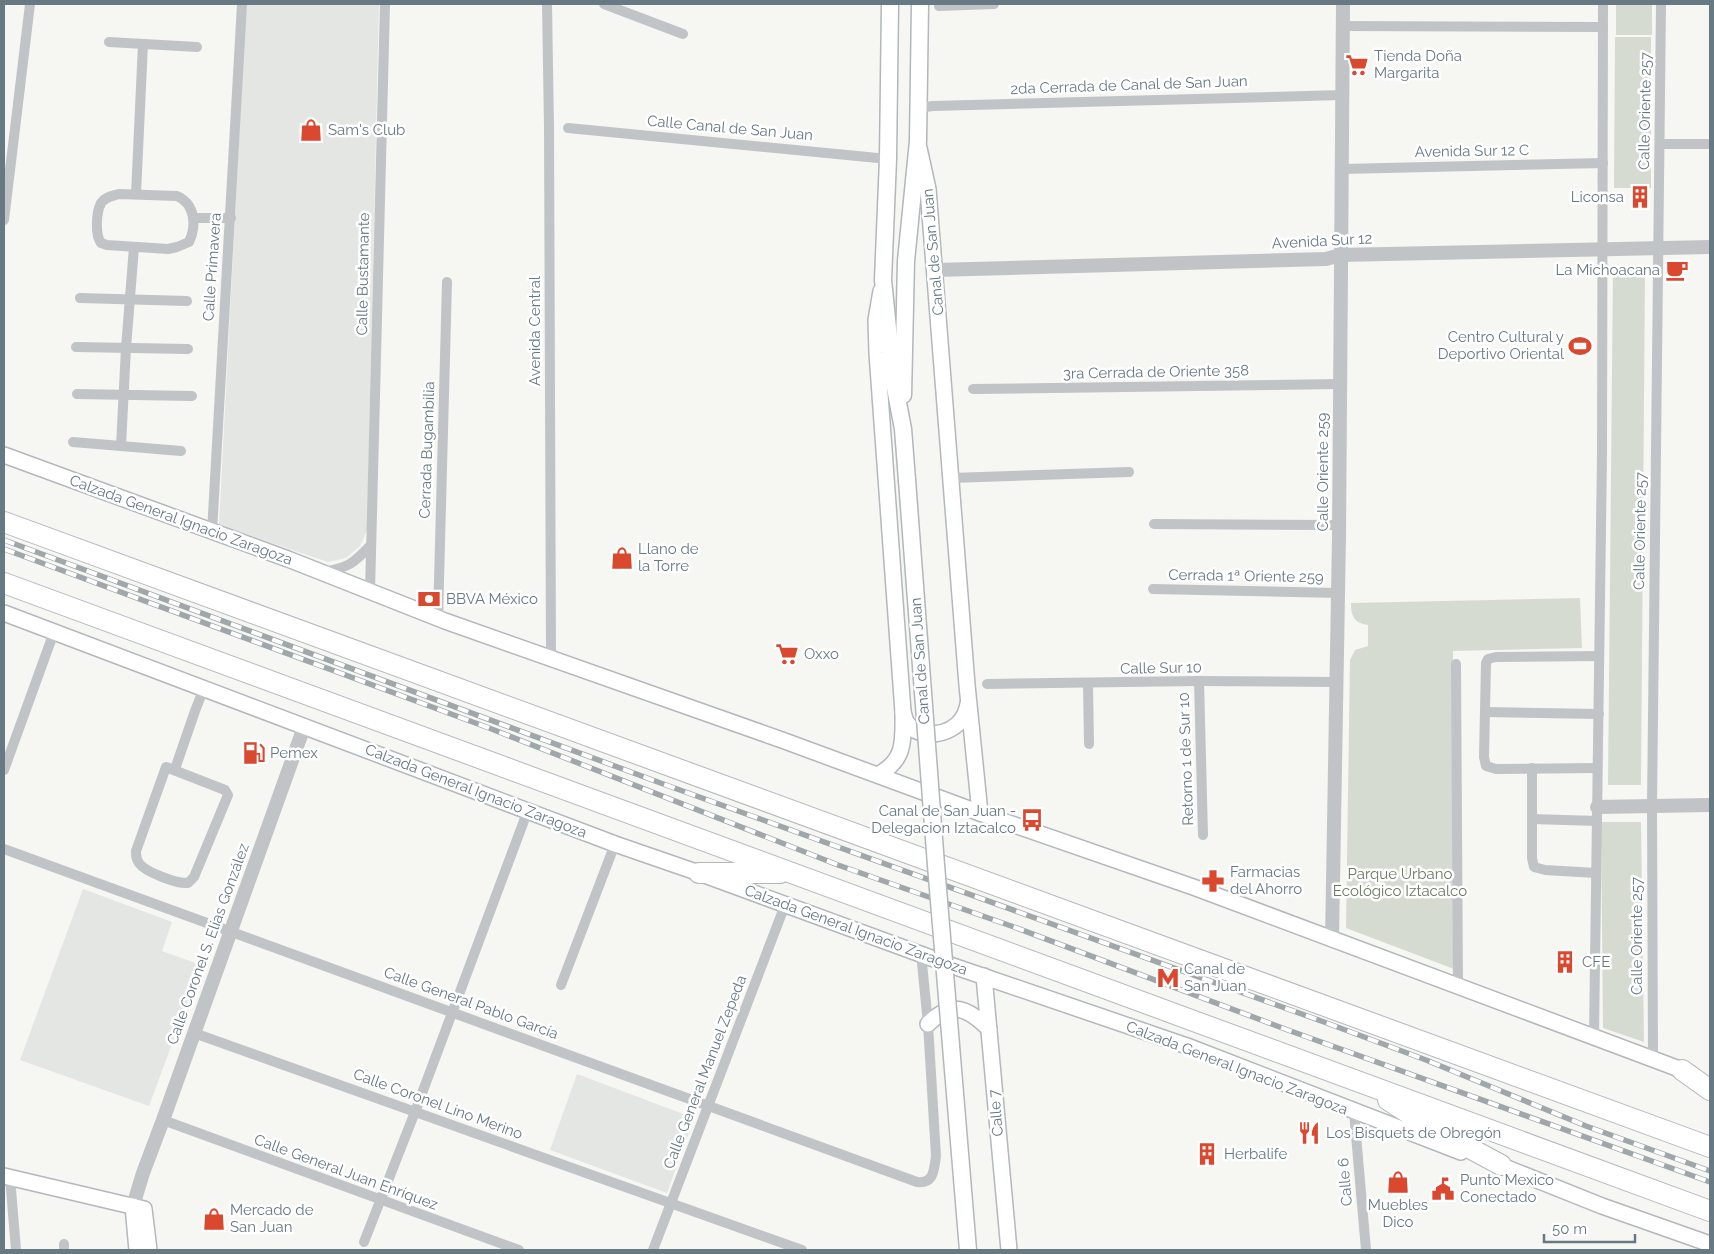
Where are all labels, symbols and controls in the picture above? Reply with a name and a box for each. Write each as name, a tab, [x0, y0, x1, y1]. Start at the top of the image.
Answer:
place label: Tienda Doña Margarita	[1374, 47, 1462, 82]
supermarket icon: Tienda Doña Margarita	[1344, 52, 1370, 78]
street label: Calle Oriente 257	[1635, 52, 1655, 170]
street label: 2da Cerrada de Canal de San Juan	[1010, 72, 1248, 98]
street label: Calle Canal de San Juan	[646, 112, 814, 144]
shop icon: Sam's Club	[298, 117, 324, 143]
place label: Sam's Club	[328, 121, 405, 139]
street label: Avenida Sur 12 C	[1415, 141, 1529, 161]
building icon: Liconsa	[1627, 184, 1653, 210]
street label: Canal de San Juan	[918, 188, 948, 316]
place label: Liconsa	[1571, 188, 1624, 206]
street label: Calle Primavera	[199, 212, 225, 322]
street label: Calle Bustamante	[353, 212, 373, 336]
street label: Avenida Sur 12	[1271, 229, 1373, 253]
cafe icon: La Michoacana	[1664, 257, 1690, 283]
place label: La Michoacana	[1555, 261, 1660, 279]
street label: Avenida Central	[526, 275, 544, 386]
place label: Centro Cultural y Deportivo Oriental	[1438, 328, 1565, 363]
sports icon: Centro Cultural y Deportivo Oriental	[1567, 333, 1593, 359]
street label: 3ra Cerrada de Oriente 358	[1063, 361, 1249, 383]
street label: Cerrada Bugambilia	[416, 381, 438, 519]
street label: Calle Oriente 259	[1314, 412, 1332, 531]
street label: Calzada General Ignacio Zaragoza	[67, 471, 295, 569]
street label: Calle Oriente 257	[1630, 472, 1650, 590]
place label: Llano de la Torre	[638, 540, 699, 575]
shop icon: Llano de la Torre	[609, 545, 635, 571]
street label: Cerrada 1ª Oriente 259	[1168, 566, 1324, 586]
bank icon: BBVA México	[416, 586, 442, 612]
place label: BBVA México	[446, 590, 538, 608]
street label: Canal de San Juan	[907, 597, 933, 725]
supermarket icon: Oxxo	[774, 641, 800, 667]
place label: Oxxo	[804, 645, 839, 663]
street label: Calle Sur 10	[1120, 658, 1202, 678]
street label: Retorno 1 de Sur 10	[1175, 692, 1197, 826]
fuel station icon: Pemex	[241, 740, 267, 766]
street label: Calzada General Ignacio Zaragoza	[363, 740, 589, 842]
place label: Pemex	[270, 744, 318, 762]
place label: Canal de San Juan - Delegacion Iztacalco	[871, 802, 1016, 837]
bus stop icon: Canal de San Juan - Delegacion Iztacalco	[1019, 807, 1045, 833]
street label: Calle Coronel S. Elías González	[163, 841, 253, 1047]
place label: Farmacias del Ahorro	[1230, 863, 1302, 898]
park label: Parque Urbano Ecológico Iztacalco	[1333, 865, 1467, 900]
pharmacy icon: Farmacias del Ahorro	[1200, 868, 1226, 894]
street label: Calle Oriente 257	[1628, 877, 1646, 995]
street label: Calzada General Ignacio Zaragoza	[742, 881, 970, 979]
building icon: CFE	[1552, 949, 1578, 975]
place label: CFE	[1582, 953, 1610, 971]
place label: Canal de San Juan	[1184, 960, 1246, 995]
street label: Calle General Pablo García	[381, 963, 561, 1043]
metro station icon: Canal de San Juan	[1155, 965, 1181, 991]
street label: Calle General Manuel Zepeda	[660, 973, 750, 1171]
street label: Calzada General Ignacio Zaragoza	[1124, 1017, 1350, 1119]
street label: Calle Coronel Lino Merino	[351, 1065, 525, 1143]
street label: Calle 7	[985, 1089, 1007, 1137]
restaurant icon: Los Bisquets de Obregón	[1296, 1120, 1322, 1146]
place label: Los Bisquets de Obregón	[1326, 1124, 1501, 1142]
street label: Calle General Juan Enríquez	[252, 1130, 440, 1214]
building icon: Herbalife	[1194, 1141, 1220, 1167]
place label: Herbalife	[1224, 1145, 1288, 1163]
street label: Calle 6	[1334, 1157, 1356, 1207]
shop icon: Muebles Dico	[1385, 1169, 1411, 1195]
place label: Punto Mexico Conectado	[1460, 1171, 1554, 1206]
public building icon: Punto Mexico Conectado	[1430, 1176, 1456, 1202]
place label: Muebles Dico	[1368, 1196, 1428, 1231]
place label: Mercado de San Juan	[230, 1201, 314, 1236]
shop icon: Mercado de San Juan	[201, 1206, 227, 1232]
scale bar	[1544, 1212, 1635, 1244]
text: 50 m	[1552, 1220, 1587, 1238]

